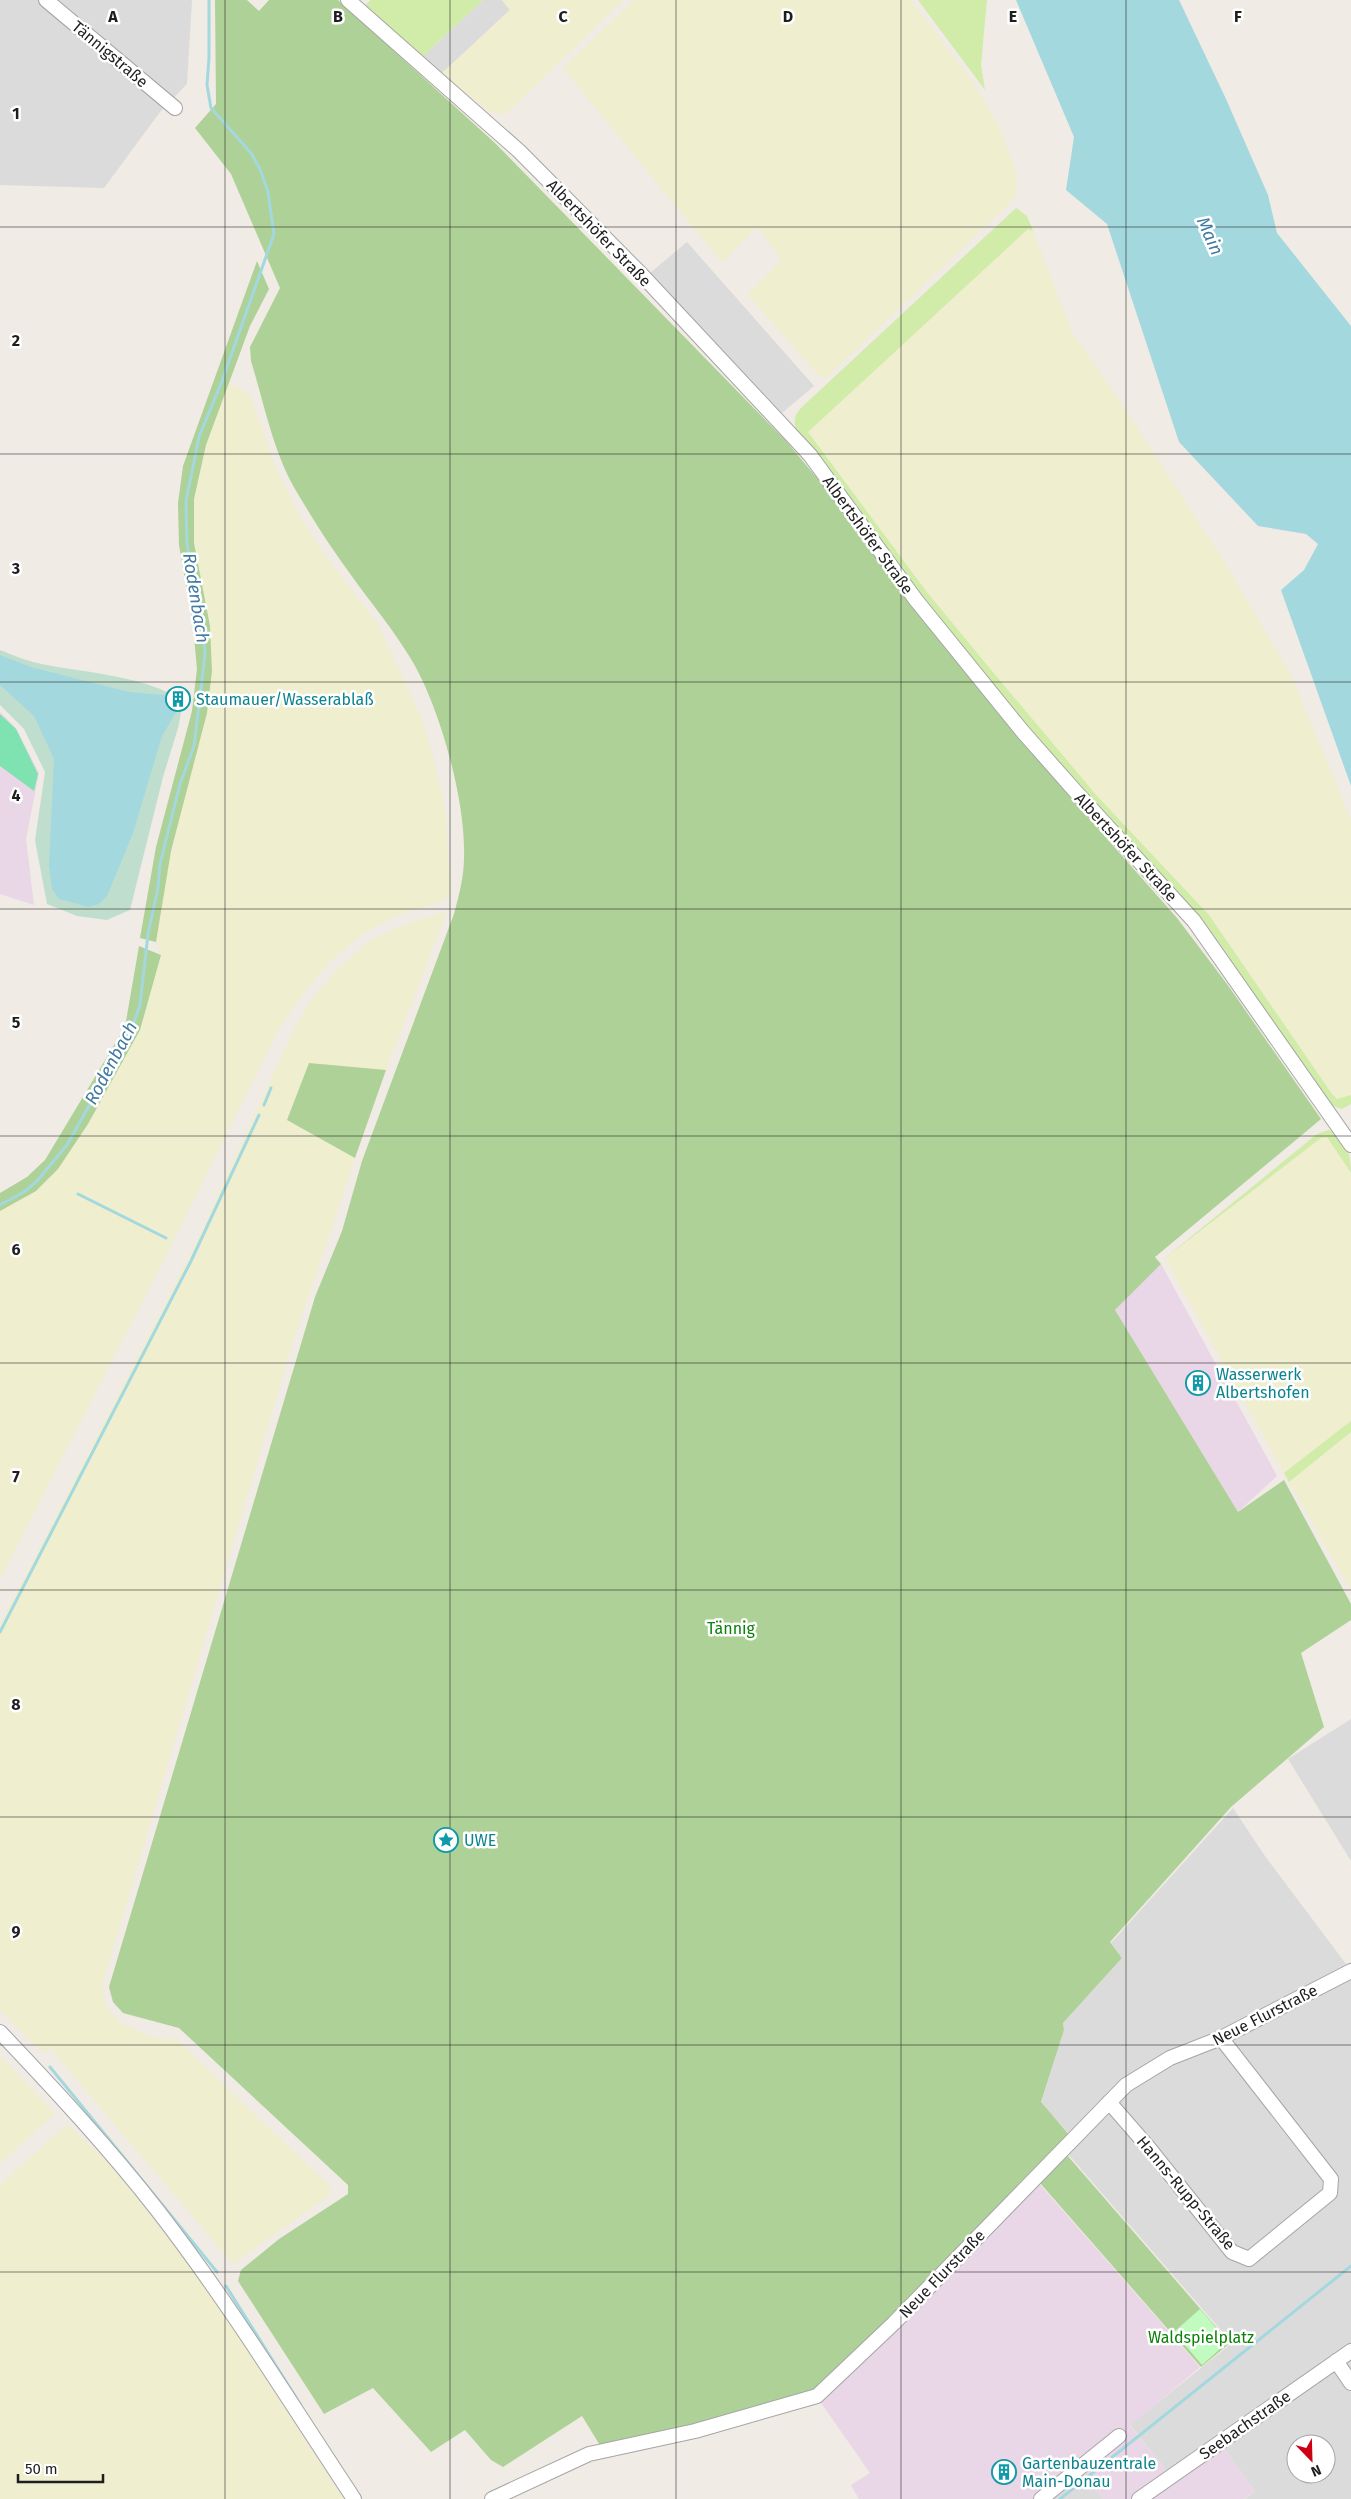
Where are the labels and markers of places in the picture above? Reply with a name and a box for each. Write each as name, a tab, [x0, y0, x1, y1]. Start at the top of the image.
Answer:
building icon: Staumauer/Wasserablaß	[165, 686, 191, 712]
place label: Staumauer/Wasserablaß	[196, 690, 374, 709]
place label: Wasserwerk Albertshofen	[1216, 1365, 1310, 1402]
building icon: Wasserwerk Albertshofen	[1185, 1370, 1211, 1396]
place icon: UWE	[433, 1827, 459, 1853]
place label: UWE	[464, 1831, 496, 1850]
place label: Gartenbauzentrale Main-Donau	[1022, 2454, 1156, 2491]
building icon: Gartenbauzentrale Main-Donau	[991, 2459, 1017, 2485]

